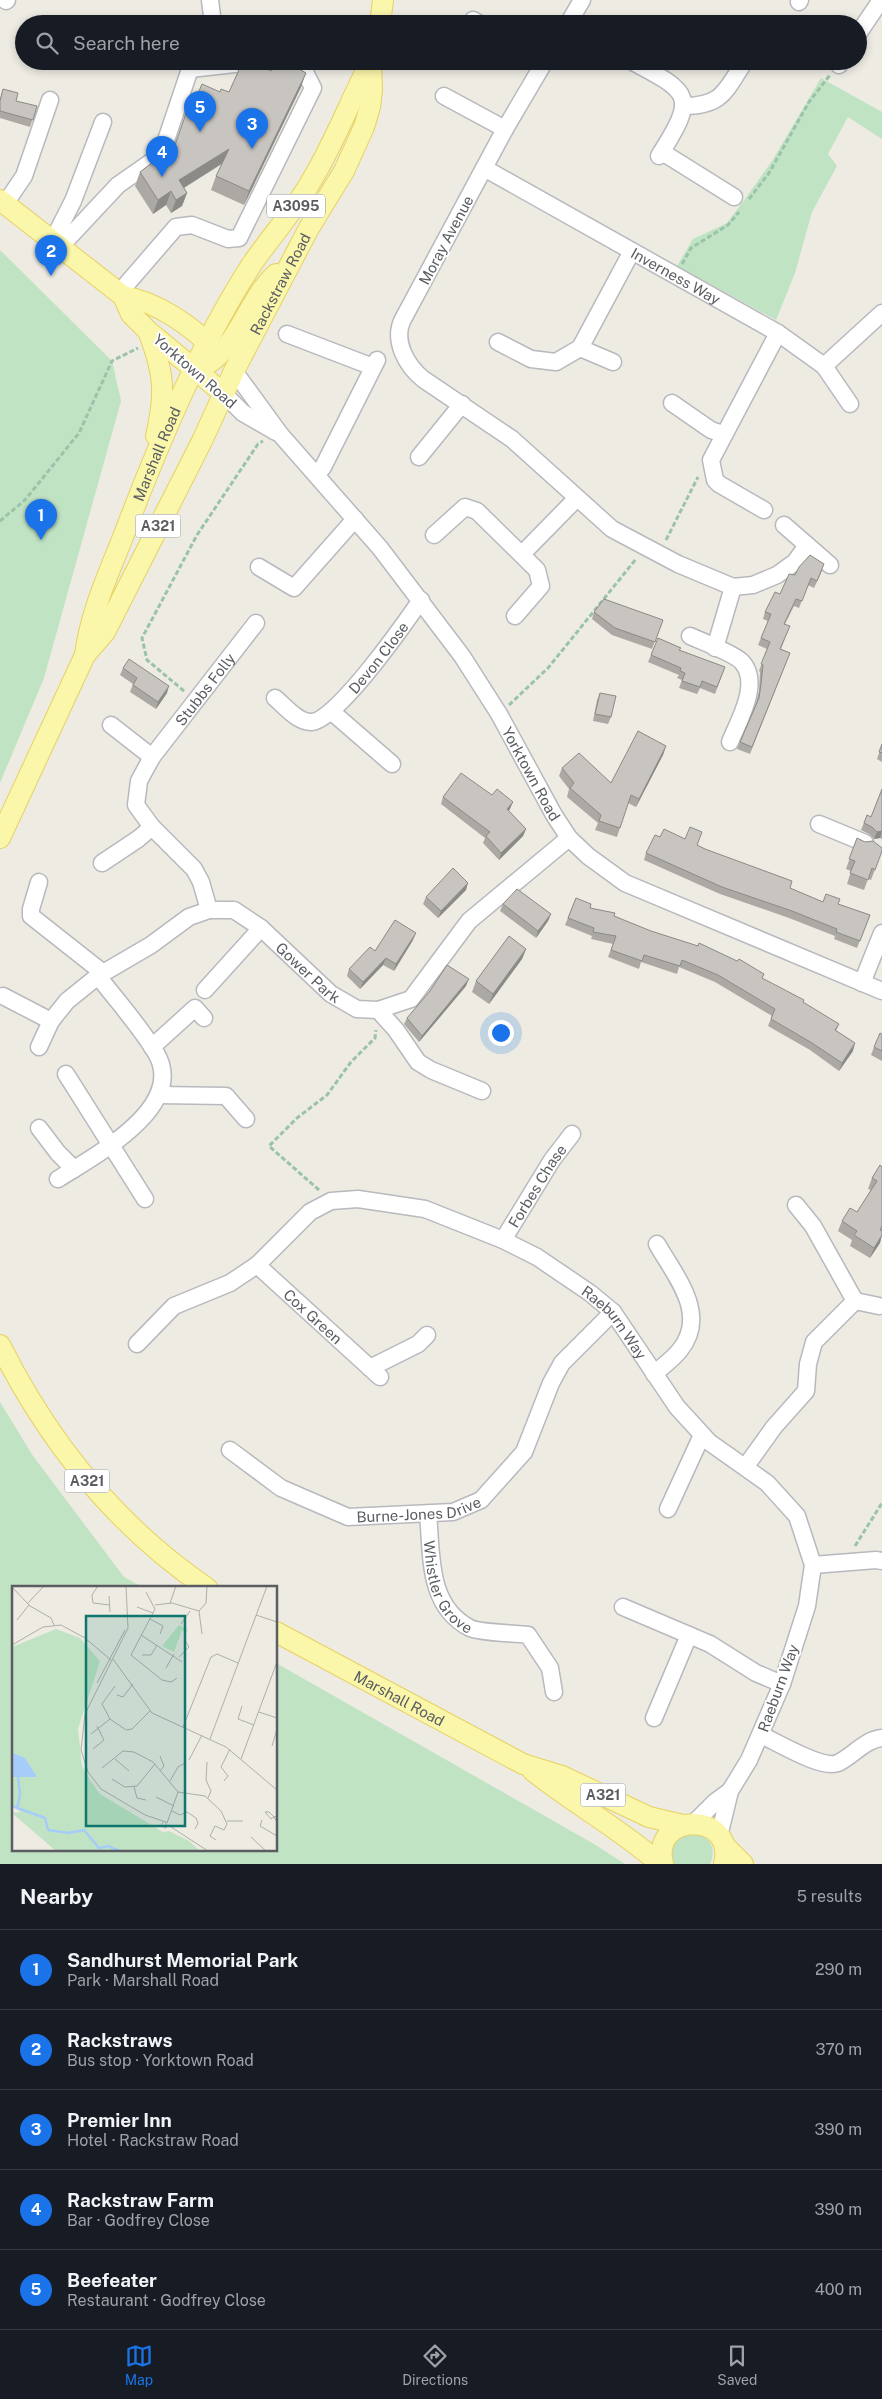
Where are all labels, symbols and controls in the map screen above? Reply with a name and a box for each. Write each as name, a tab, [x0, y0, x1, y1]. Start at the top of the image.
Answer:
search box	[15, 15, 867, 70]
icon: search	[33, 29, 61, 57]
text: Search here	[73, 32, 180, 54]
pin: 5	[184, 91, 216, 132]
pin: 3	[236, 108, 268, 149]
pin: 4	[146, 136, 178, 177]
street label: Moray Avenue	[415, 193, 477, 287]
road number: A3095	[267, 195, 325, 218]
street label: Rackstraw Road	[246, 230, 313, 337]
pin: 2	[35, 235, 67, 276]
street label: Inverness Way	[628, 244, 723, 307]
street label: Yorktown Road	[150, 330, 240, 412]
street label: Marshall Road	[129, 404, 184, 503]
pin: 1	[25, 499, 57, 540]
road number: A321	[136, 514, 180, 538]
street label: Devon Close	[345, 618, 411, 697]
street label: Stubbs Folly	[171, 649, 238, 729]
street label: Yorktown Road	[499, 724, 564, 824]
street label: Gower Park	[273, 938, 343, 1006]
your location	[488, 1020, 514, 1046]
street label: Forbes Chase	[504, 1141, 570, 1230]
street label: Raeburn Way	[579, 1282, 651, 1362]
street label: Cox Green	[281, 1285, 346, 1347]
road number: A321	[64, 1470, 110, 1492]
street label: Burne-Jones Drive	[356, 1493, 483, 1525]
street label: Whistler Grove	[421, 1540, 475, 1636]
inset map	[12, 1586, 278, 1852]
street label: Raeburn Way	[754, 1642, 802, 1734]
street label: Marshall Road	[351, 1667, 448, 1729]
road number: A321	[580, 1784, 626, 1806]
text: Nearby	[20, 1884, 93, 1909]
text: 5 results	[797, 1887, 862, 1906]
text: Sandhurst Memorial Park	[67, 1949, 298, 1971]
text: 1	[33, 1960, 39, 1979]
text: 290 m	[815, 1960, 862, 1979]
text: Park · Marshall Road	[67, 1971, 219, 1990]
text: Rackstraws	[67, 2029, 172, 2051]
text: 2	[31, 2040, 41, 2059]
text: 370 m	[815, 2040, 862, 2059]
text: Bus stop · Yorktown Road	[67, 2051, 254, 2070]
text: Premier Inn	[67, 2109, 172, 2131]
text: 3	[31, 2120, 41, 2139]
text: 390 m	[815, 2120, 862, 2139]
text: Hotel · Rackstraw Road	[67, 2131, 239, 2150]
text: Rackstraw Farm	[67, 2189, 214, 2211]
text: 4	[31, 2200, 41, 2219]
text: 390 m	[815, 2200, 862, 2219]
text: Bar · Godfrey Close	[67, 2211, 210, 2230]
text: Beefeater	[67, 2269, 157, 2291]
text: 5	[31, 2280, 41, 2299]
text: 400 m	[815, 2280, 862, 2299]
text: Restaurant · Godfrey Close	[67, 2291, 266, 2310]
tab: Map	[125, 2342, 153, 2388]
tab: Directions	[402, 2342, 468, 2388]
tab: Saved	[717, 2342, 757, 2388]

